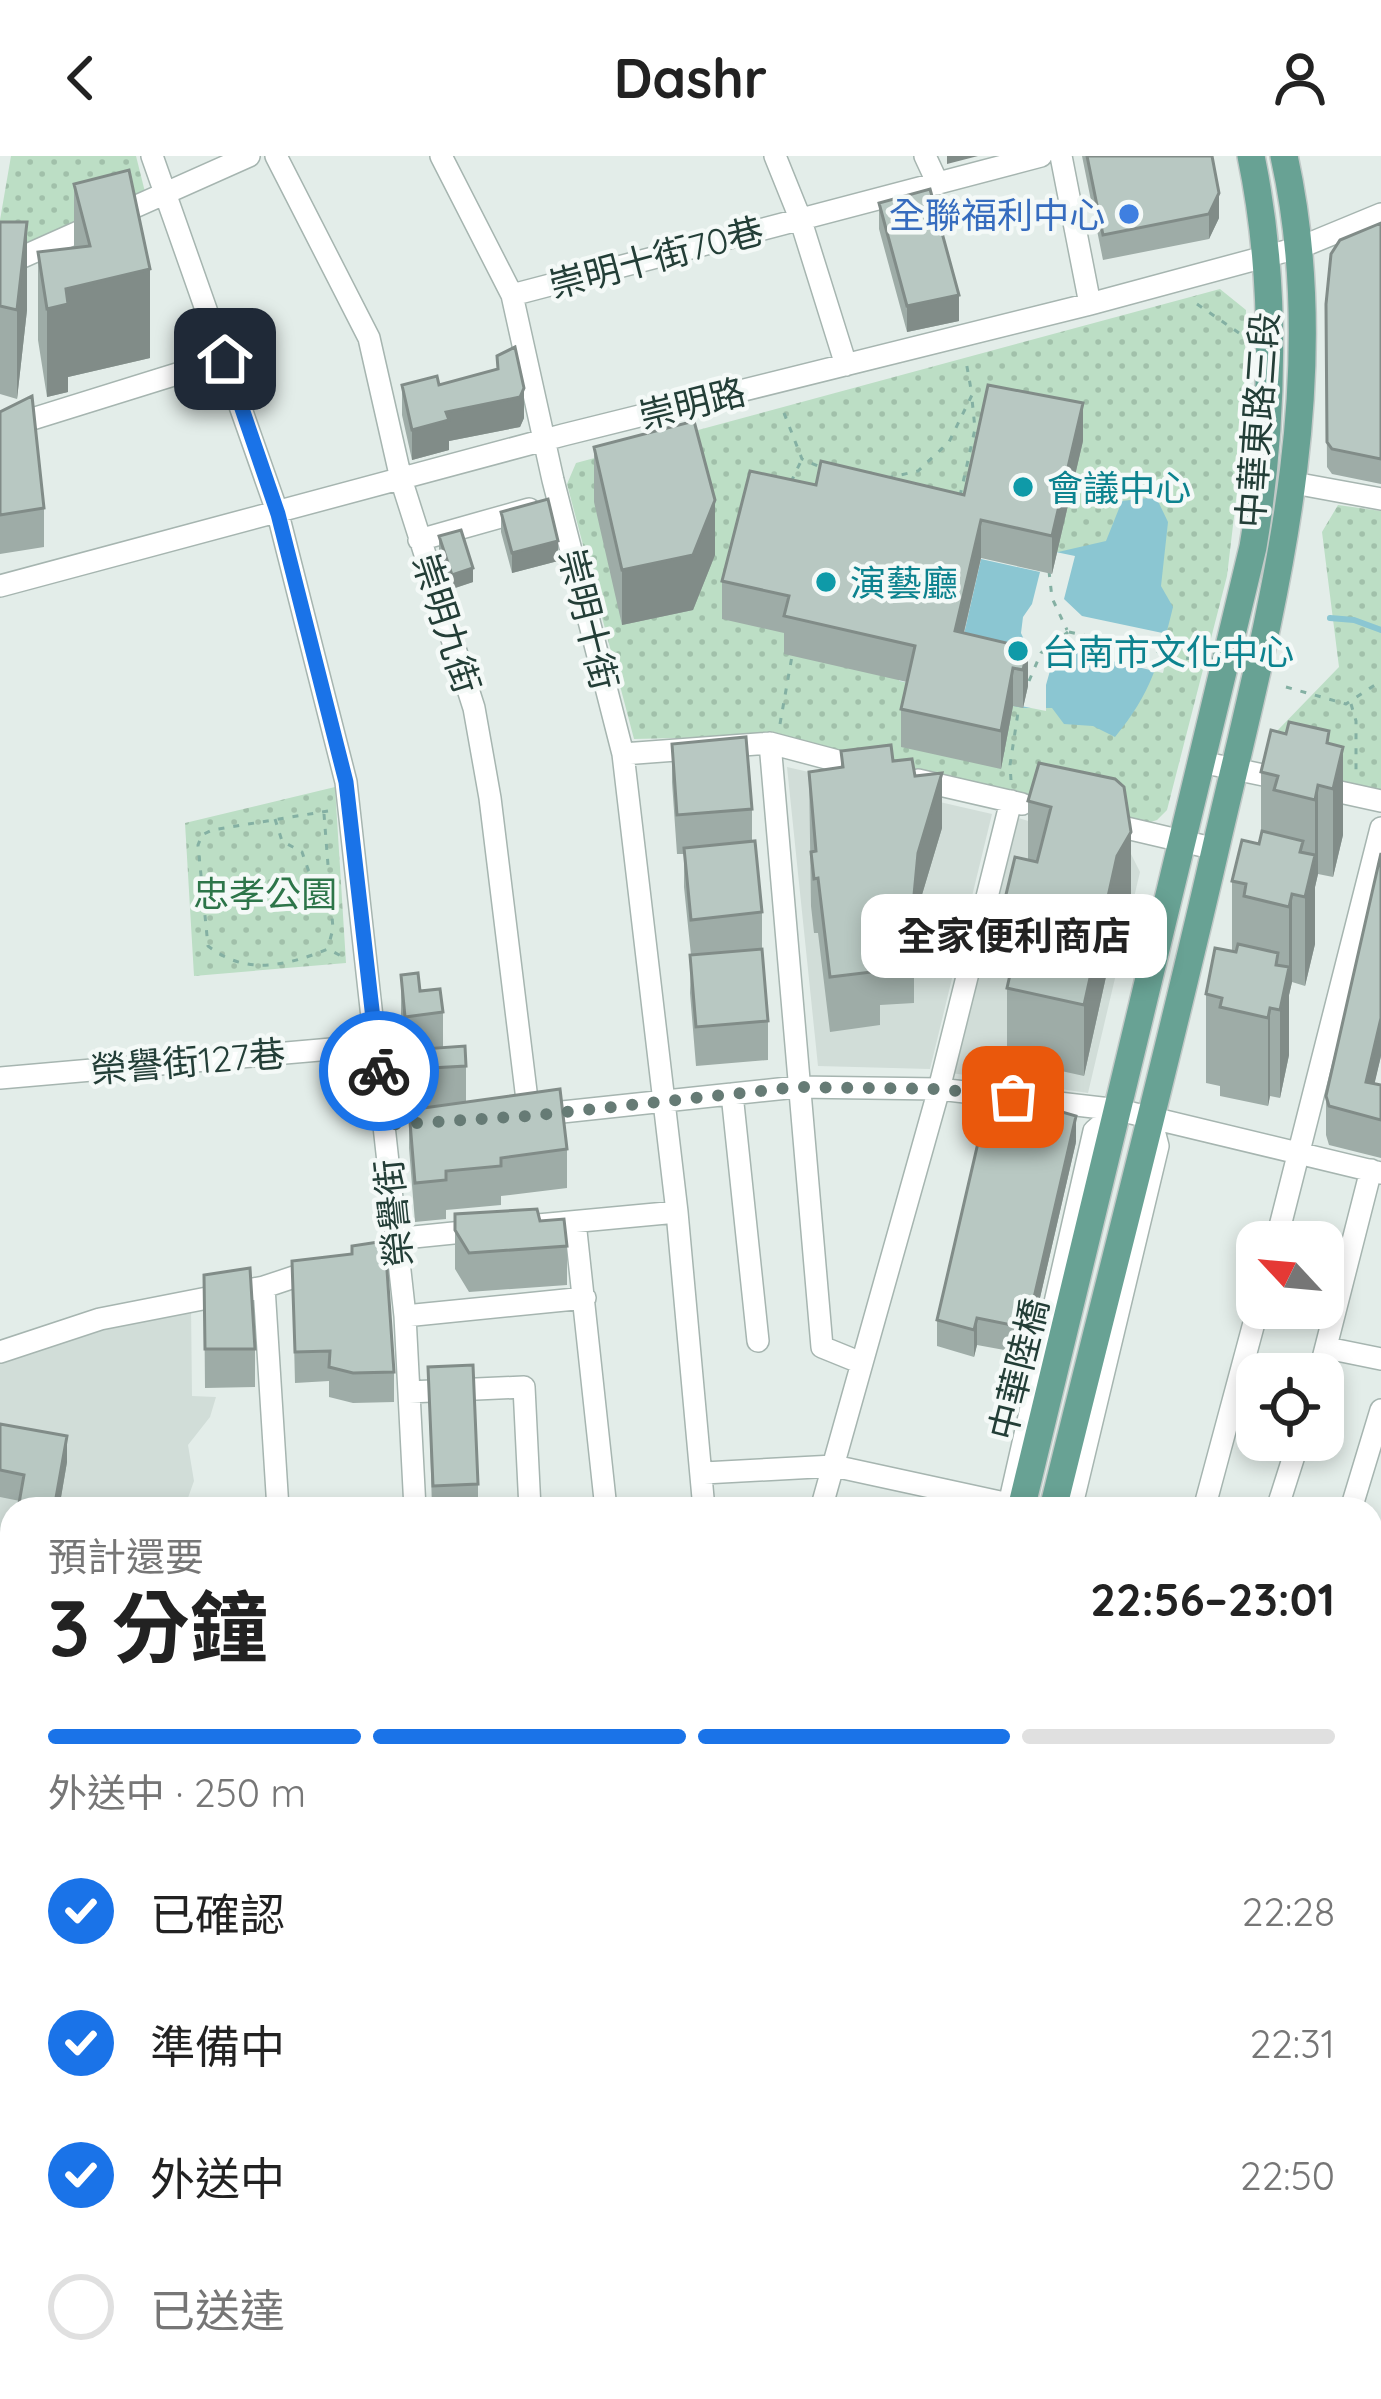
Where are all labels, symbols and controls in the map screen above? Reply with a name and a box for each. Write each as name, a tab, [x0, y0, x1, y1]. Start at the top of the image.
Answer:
text: Dashr	[614, 44, 767, 112]
icon: back	[48, 45, 114, 111]
icon: person	[1267, 45, 1333, 111]
place label: 全聯福利中心	[889, 192, 1105, 237]
marker: 全聯福利中心	[1116, 201, 1142, 227]
street label: 崇明十街70巷	[544, 207, 768, 307]
pin	[174, 308, 276, 410]
street label: 中華東路三段	[1227, 311, 1287, 529]
icon: home	[192, 326, 258, 392]
street label: 崇明路	[634, 368, 750, 438]
place label: 會議中心	[1047, 465, 1191, 510]
marker: 會議中心	[1010, 474, 1036, 500]
street label: 崇明十街	[550, 544, 628, 694]
street label: 崇明九街	[403, 548, 491, 698]
place label: 演藝廳	[850, 560, 958, 605]
marker: 演藝廳	[813, 569, 839, 595]
place label: 台南市文化中心	[1042, 629, 1294, 674]
marker: 台南市文化中心	[1005, 638, 1031, 664]
park label: 忠孝公園	[193, 871, 337, 916]
callout: 全家便利商店	[860, 893, 1166, 977]
text: 全家便利商店	[897, 911, 1131, 960]
courier	[319, 1011, 439, 1131]
street label: 榮譽街127巷	[89, 1030, 287, 1092]
icon: bike	[346, 1038, 412, 1104]
pin	[962, 1046, 1064, 1148]
icon: bag	[980, 1064, 1046, 1130]
street label: 榮譽街	[365, 1157, 421, 1269]
north arrow	[1236, 1221, 1344, 1329]
map controls	[1236, 1221, 1344, 1461]
street label: 中華陸橋	[979, 1294, 1057, 1444]
button: locate	[1236, 1353, 1344, 1461]
text: 預計還要	[48, 1532, 204, 1581]
text: 22:56–23:01	[1090, 1571, 1335, 1627]
text: 3 分鐘	[48, 1578, 268, 1676]
text: 外送中 · 250 m	[48, 1768, 306, 1817]
icon: check	[48, 1878, 114, 1944]
text: 已確認	[150, 1886, 285, 1942]
text: 22:28	[1242, 1887, 1335, 1936]
icon: check	[48, 2010, 114, 2076]
text: 準備中	[150, 2018, 285, 2074]
text: 22:31	[1250, 2019, 1335, 2068]
icon: check	[48, 2142, 114, 2208]
text: 外送中	[150, 2150, 285, 2206]
text: 22:50	[1240, 2151, 1335, 2200]
text: 已送達	[150, 2282, 285, 2338]

